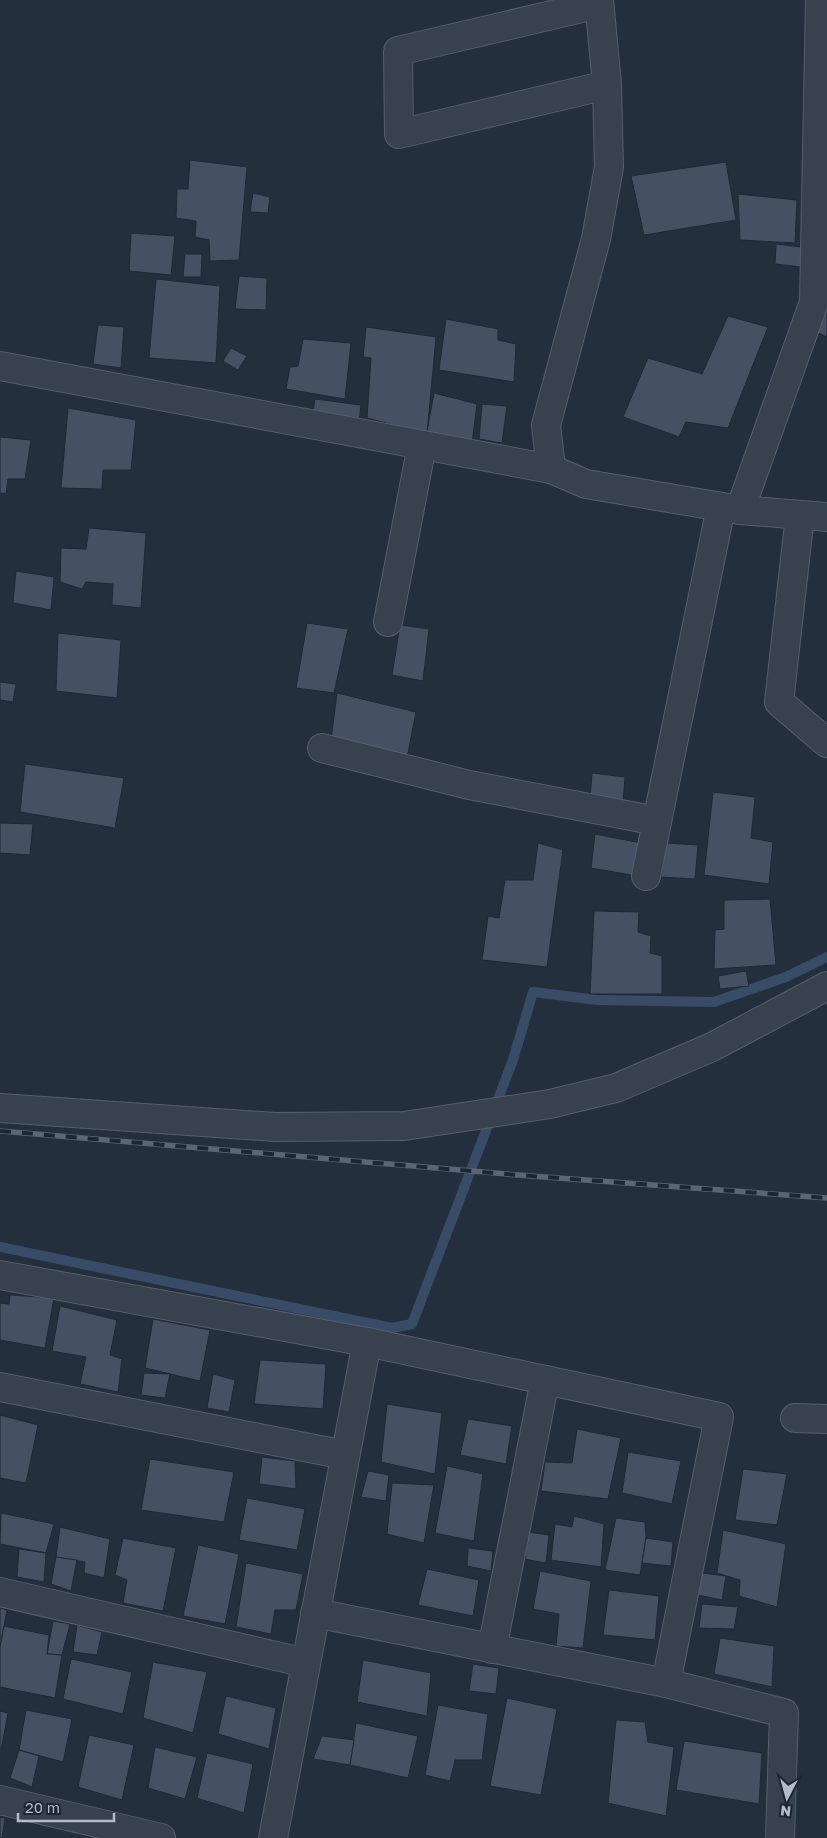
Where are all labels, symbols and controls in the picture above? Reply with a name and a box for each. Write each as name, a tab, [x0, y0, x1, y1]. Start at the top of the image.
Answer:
north arrow	[762, 1773, 812, 1823]
scale bar	[18, 1790, 114, 1822]
text: 20 m	[25, 1798, 60, 1816]
text: N	[779, 1802, 792, 1820]

